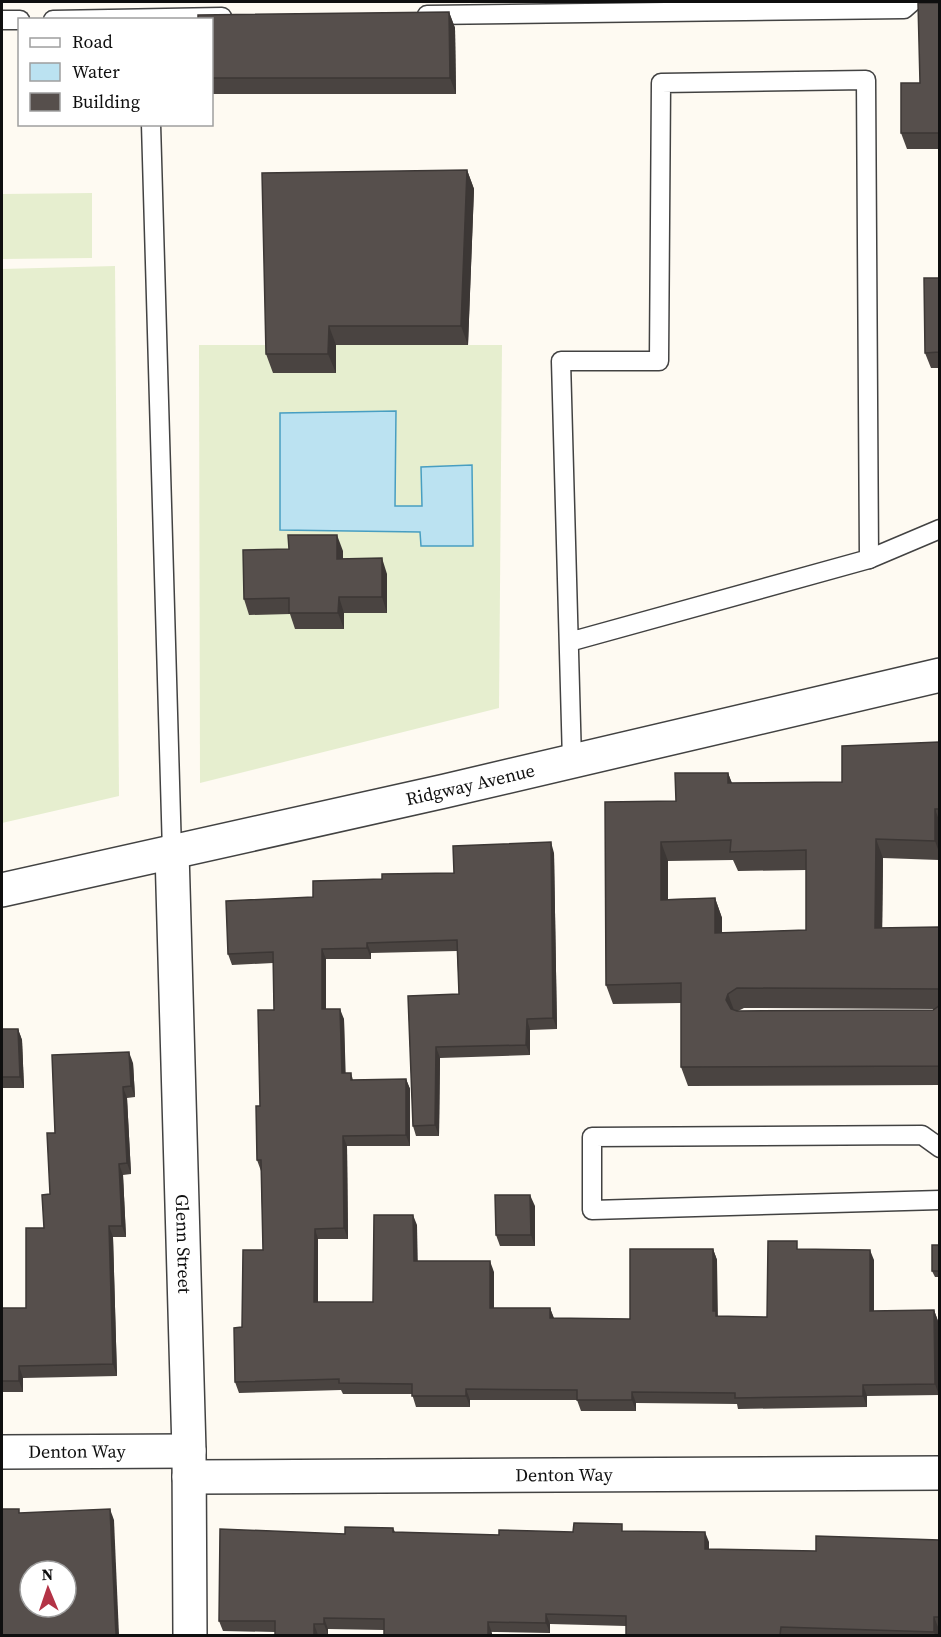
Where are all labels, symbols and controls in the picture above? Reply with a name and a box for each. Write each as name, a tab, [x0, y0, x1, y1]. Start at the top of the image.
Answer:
legend	[18, 18, 213, 126]
text: Road	[72, 29, 113, 54]
text: Water	[72, 59, 120, 84]
text: Building	[72, 89, 140, 114]
street label: Ridgway Avenue	[403, 757, 537, 811]
street label: Glenn Street	[170, 1194, 198, 1294]
street label: Denton Way	[28, 1438, 127, 1464]
street label: Denton Way	[515, 1462, 614, 1487]
north arrow	[18, 1559, 78, 1619]
text: N	[41, 1563, 54, 1585]

